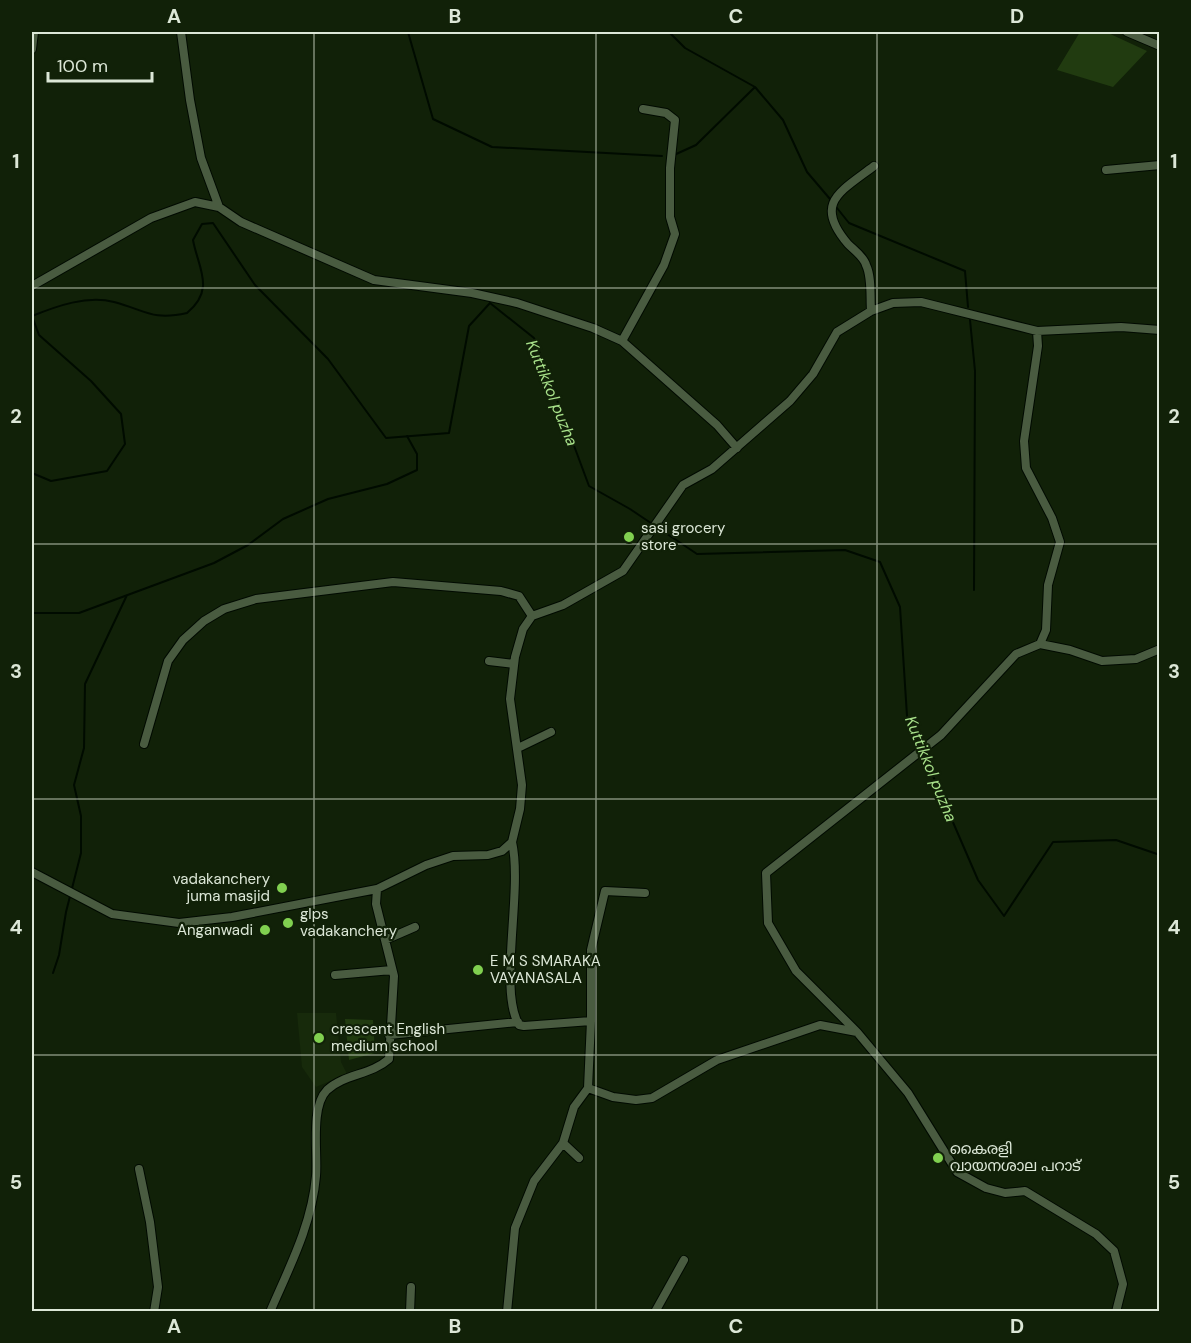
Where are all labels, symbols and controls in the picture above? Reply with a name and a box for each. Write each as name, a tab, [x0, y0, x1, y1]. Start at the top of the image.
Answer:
text: A	[167, 3, 181, 29]
text: B	[449, 3, 461, 29]
text: C	[729, 3, 743, 29]
text: D	[1010, 3, 1024, 29]
scale bar	[48, 45, 152, 83]
text: 100 m	[57, 54, 108, 78]
text: 1	[12, 148, 20, 174]
text: 1	[1170, 148, 1178, 174]
water label: Kuttikkol puzha	[521, 337, 583, 449]
text: 2	[10, 403, 22, 429]
text: 2	[1168, 403, 1180, 429]
place label: sasi grocery store	[641, 518, 726, 555]
marker: sasi grocery store	[622, 530, 636, 544]
text: 3	[10, 658, 22, 684]
text: 3	[1168, 658, 1180, 684]
water label: Kuttikkol puzha	[900, 713, 962, 825]
place label: vadakanchery juma masjid	[173, 869, 271, 906]
marker: vadakanchery juma masjid	[275, 881, 289, 895]
place label: glps vadakanchery	[300, 904, 398, 941]
text: 4	[10, 914, 23, 940]
text: 4	[1168, 914, 1181, 940]
marker: glps vadakanchery	[281, 916, 295, 930]
place label: Anganwadi	[177, 920, 253, 940]
marker: Anganwadi	[258, 923, 272, 937]
place label: E M S SMARAKA VAYANASALA	[490, 951, 601, 988]
marker: E M S SMARAKA VAYANASALA	[471, 963, 485, 977]
place label: crescent English medium school	[331, 1019, 445, 1056]
marker: crescent English medium school	[312, 1031, 326, 1045]
place label: കൈരളി വായനശാല പറാട്	[950, 1139, 1083, 1176]
marker: കൈരളി വായനശാല പറാട്	[931, 1151, 945, 1165]
text: 5	[10, 1169, 22, 1195]
text: 5	[1168, 1169, 1180, 1195]
text: A	[167, 1313, 181, 1339]
text: B	[449, 1313, 461, 1339]
text: C	[729, 1313, 743, 1339]
text: D	[1010, 1313, 1024, 1339]

